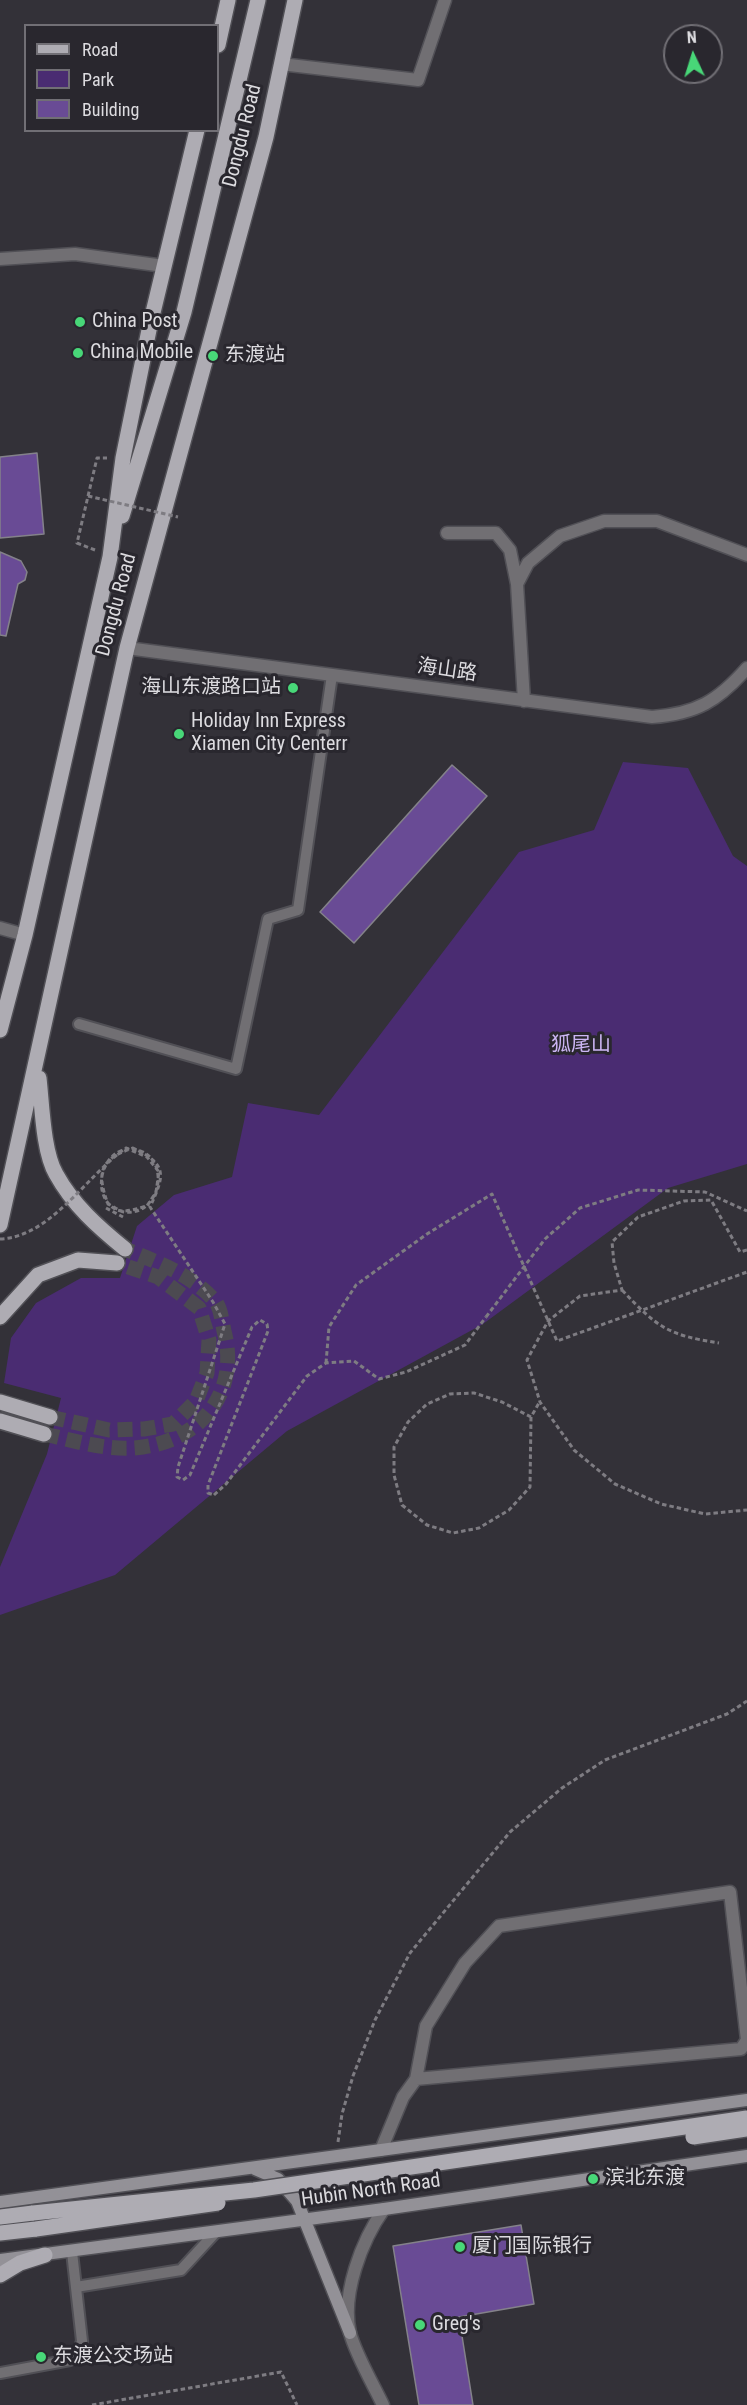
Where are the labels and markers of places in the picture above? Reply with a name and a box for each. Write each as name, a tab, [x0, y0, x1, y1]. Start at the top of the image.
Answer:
place label: China Post	[92, 310, 177, 334]
marker: China Post	[73, 315, 87, 329]
place label: China Mobile	[90, 341, 193, 365]
place label: 东渡站	[225, 344, 285, 368]
marker: China Mobile	[71, 346, 85, 360]
marker: 东渡站	[206, 349, 220, 363]
place label: 海山东渡路口站	[141, 676, 281, 700]
marker: 海山东渡路口站	[286, 681, 300, 695]
place label: Holiday Inn Express Xiamen City Centerr	[191, 710, 348, 757]
marker: Holiday Inn Express Xiamen City Centerr	[172, 727, 186, 741]
place label: 滨北东渡	[605, 2167, 685, 2191]
marker: 滨北东渡	[586, 2172, 600, 2186]
place label: 厦门国际银行	[472, 2235, 592, 2259]
marker: 厦门国际银行	[453, 2240, 467, 2254]
place label: Greg's	[432, 2313, 481, 2337]
marker: Greg's	[413, 2318, 427, 2332]
place label: 东渡公交场站	[53, 2345, 173, 2369]
marker: 东渡公交场站	[34, 2350, 48, 2364]

